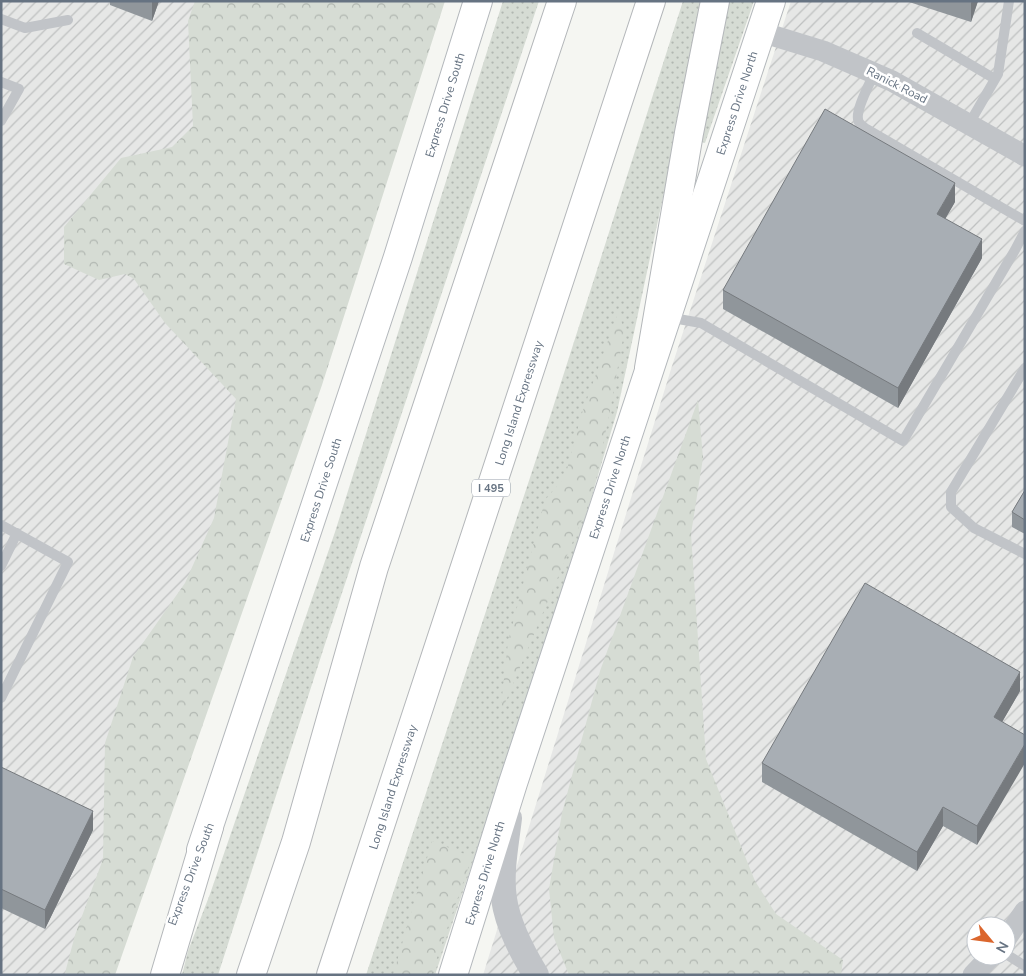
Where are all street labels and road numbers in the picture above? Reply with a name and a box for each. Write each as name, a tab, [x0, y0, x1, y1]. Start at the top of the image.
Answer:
street label: Express Drive North	[713, 49, 761, 157]
street label: Express Drive South	[421, 51, 469, 159]
street label: Ranick Road	[864, 63, 930, 107]
street label: Long Island Expressway	[491, 338, 547, 468]
street label: Express Drive North	[586, 433, 634, 541]
street label: Express Drive South	[297, 436, 345, 544]
road number: I 495	[472, 479, 510, 496]
street label: Long Island Expressway	[365, 722, 421, 852]
street label: Express Drive North	[462, 819, 508, 927]
street label: Express Drive South	[164, 820, 218, 928]

